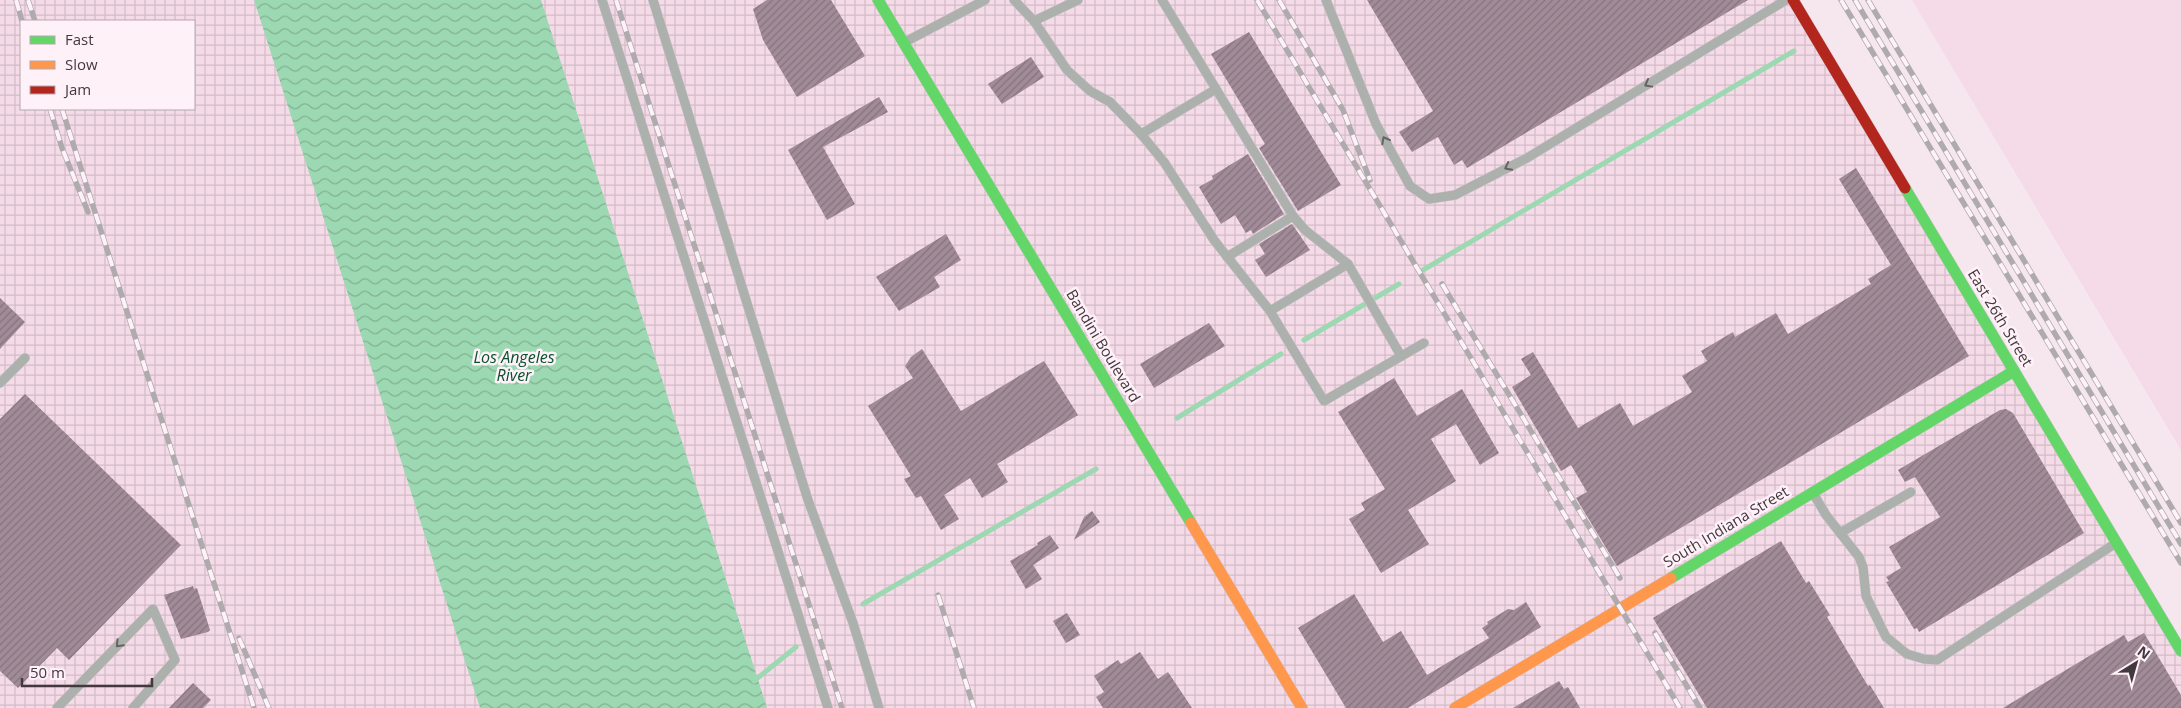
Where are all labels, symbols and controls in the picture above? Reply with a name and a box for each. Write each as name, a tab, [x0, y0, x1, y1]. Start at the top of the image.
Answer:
legend	[20, 20, 195, 110]
text: Fast	[65, 29, 94, 49]
text: Slow	[65, 54, 98, 74]
one-way arrow	[1644, 78, 1653, 88]
text: Jam	[63, 79, 91, 99]
one-way arrow	[1381, 136, 1391, 145]
one-way arrow	[1505, 161, 1514, 171]
street label: East 26th Street	[1964, 265, 2038, 370]
street label: Bandini Boulevard	[1062, 285, 1145, 406]
water label: Los Angeles River	[473, 346, 555, 386]
street label: South Indiana Street	[1659, 481, 1792, 572]
one-way arrow	[116, 638, 125, 647]
north arrow	[2111, 638, 2161, 688]
text: N	[2134, 641, 2154, 663]
scale bar	[22, 656, 152, 688]
text: 50 m	[30, 662, 65, 682]

